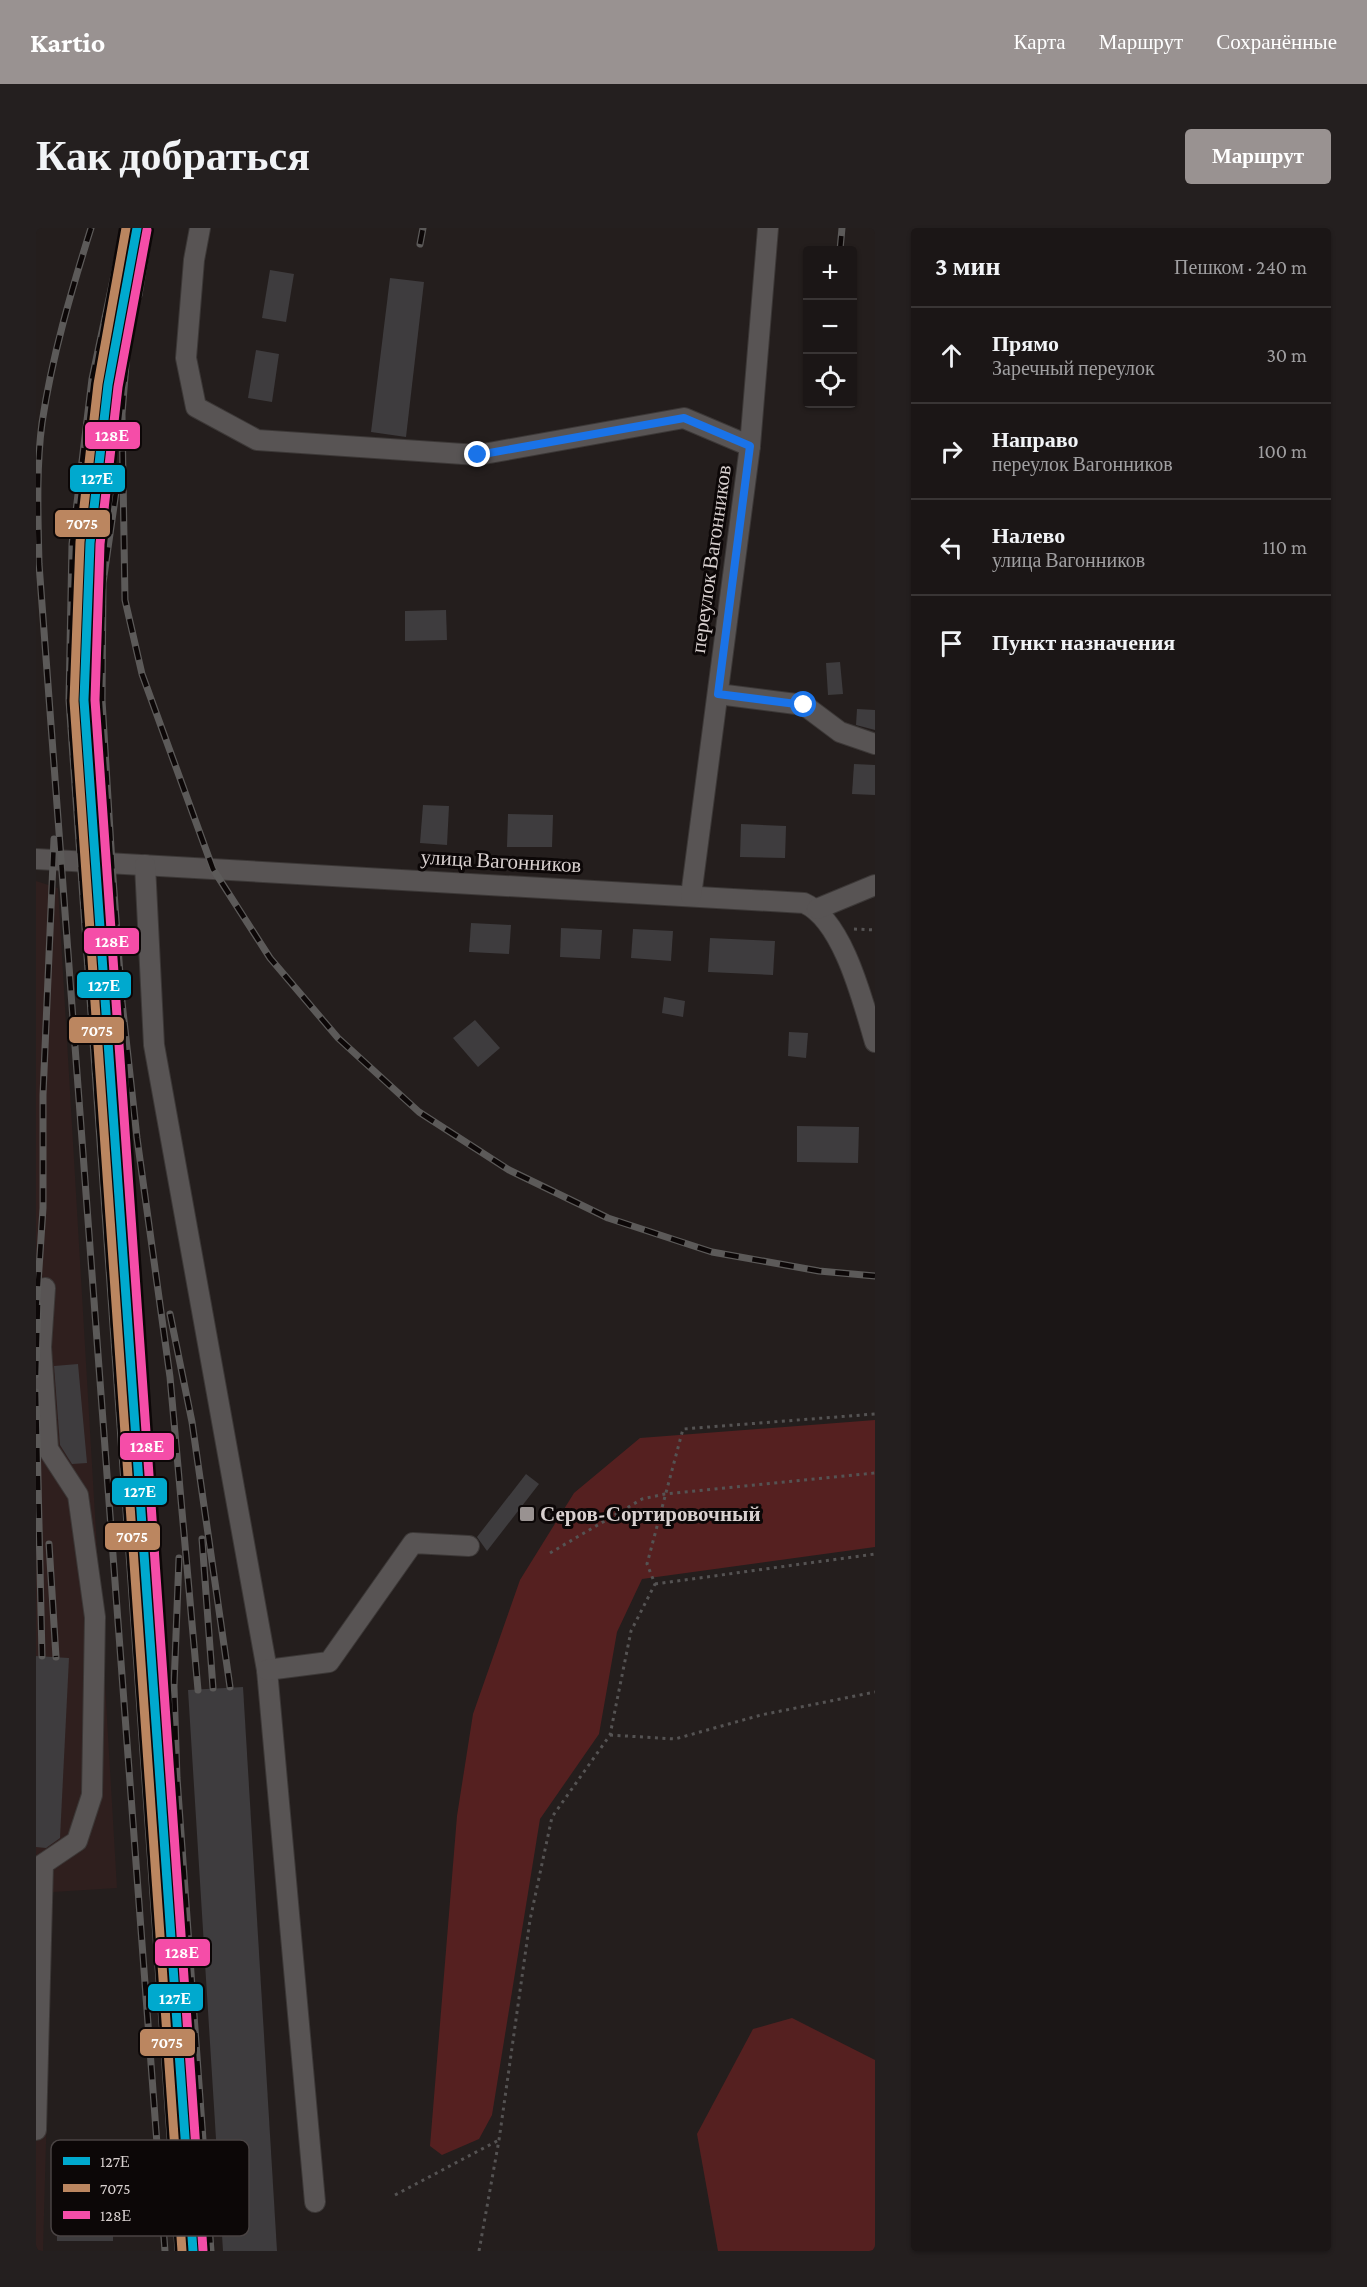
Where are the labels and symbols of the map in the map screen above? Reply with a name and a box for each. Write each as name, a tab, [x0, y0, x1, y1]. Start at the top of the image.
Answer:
line badge: 128Е	[84, 421, 141, 450]
text: 128Е	[95, 427, 129, 444]
route end	[464, 441, 490, 467]
street label: переулок Вагонников	[686, 463, 736, 655]
line badge: 127Е	[69, 464, 126, 493]
text: 127Е	[81, 470, 113, 487]
line badge: 7075	[54, 509, 111, 538]
text: 7075	[66, 515, 98, 532]
route start	[790, 691, 816, 717]
street label: улица Вагонников	[420, 845, 582, 877]
line badge: 128Е	[83, 927, 140, 955]
text: 128Е	[95, 933, 129, 950]
line badge: 127Е	[76, 971, 132, 999]
text: 127Е	[88, 977, 120, 994]
line badge: 7075	[68, 1016, 125, 1044]
text: 7075	[81, 1022, 113, 1039]
line badge: 128Е	[119, 1432, 175, 1461]
text: 128Е	[130, 1438, 164, 1455]
line badge: 127Е	[111, 1477, 168, 1506]
text: 127Е	[124, 1483, 156, 1500]
place label: Серов-Сортировочный	[540, 1502, 761, 1526]
marker: Серов-Сортировочный	[518, 1505, 536, 1523]
line badge: 7075	[104, 1522, 161, 1551]
text: 7075	[116, 1528, 148, 1545]
line badge: 128Е	[154, 1938, 211, 1967]
text: 128Е	[165, 1944, 199, 1961]
line badge: 127Е	[147, 1983, 204, 2012]
text: 127Е	[159, 1990, 191, 2007]
line badge: 7075	[139, 2028, 196, 2057]
text: 7075	[151, 2034, 183, 2051]
legend	[51, 2140, 249, 2236]
text: 127Е	[100, 2153, 130, 2170]
text: 7075	[100, 2180, 131, 2197]
text: 128Е	[100, 2207, 131, 2224]

